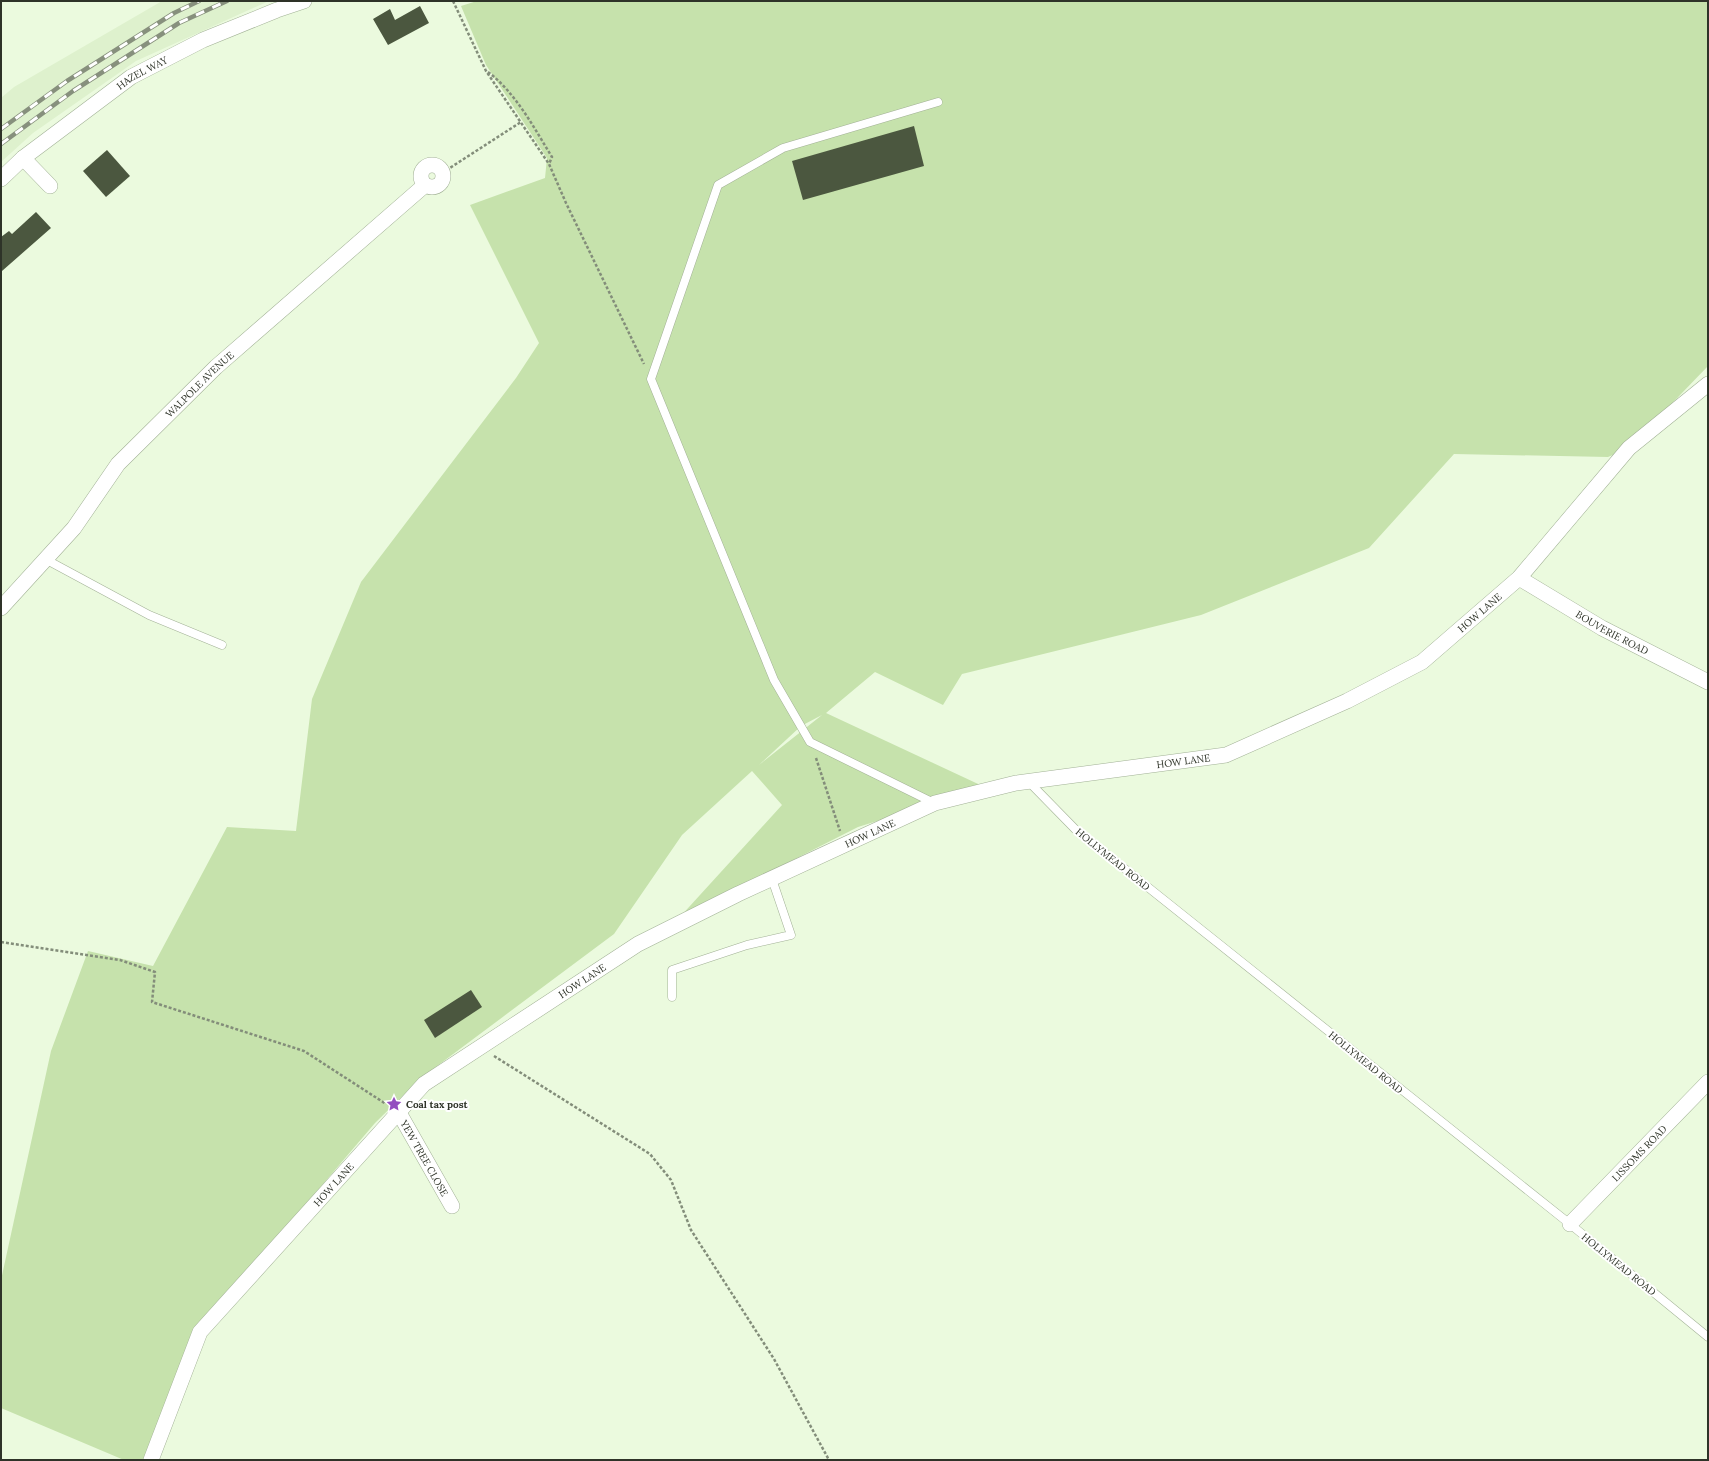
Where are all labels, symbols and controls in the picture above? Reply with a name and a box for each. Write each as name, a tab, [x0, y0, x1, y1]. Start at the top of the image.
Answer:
street label: HAZEL WAY	[114, 53, 170, 93]
street label: WALPOLE AVENUE	[163, 349, 237, 420]
street label: HOW LANE	[1455, 590, 1504, 635]
street label: BOUVERIE ROAD	[1573, 608, 1651, 658]
street label: HOW LANE	[1156, 751, 1211, 771]
street label: HOW LANE	[843, 816, 897, 851]
street label: HOLLYMEAD ROAD	[1073, 825, 1153, 893]
street label: HOW LANE	[556, 961, 608, 1001]
street label: HOLLYMEAD ROAD	[1326, 1028, 1406, 1096]
place icon: Coal tax post	[385, 1095, 403, 1113]
place label: Coal tax post	[406, 1098, 469, 1111]
street label: YEW TREE CLOSE	[397, 1117, 451, 1199]
street label: LISSOMS ROAD	[1609, 1122, 1670, 1184]
street label: HOW LANE	[311, 1160, 357, 1209]
street label: HOLLYMEAD ROAD	[1579, 1230, 1659, 1298]

